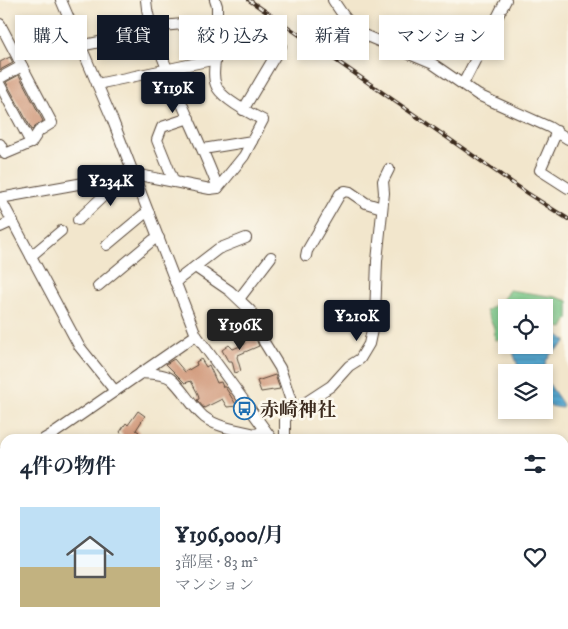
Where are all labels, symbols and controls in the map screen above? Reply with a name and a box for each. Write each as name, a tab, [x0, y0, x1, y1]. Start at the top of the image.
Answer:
chip: 購入	[15, 15, 87, 60]
chip: 賃貸	[97, 15, 169, 60]
chip: 絞り込み	[179, 15, 287, 60]
chip: 新着	[297, 15, 369, 60]
chip: マンション	[379, 15, 504, 60]
pin: ¥119K	[138, 72, 208, 114]
text: ¥119K	[152, 78, 194, 98]
pin: ¥234K	[76, 164, 146, 207]
text: ¥234K	[88, 171, 134, 191]
map controls	[498, 299, 553, 419]
button: locate	[498, 299, 553, 354]
pin: ¥210K	[322, 300, 392, 342]
text: ¥210K	[335, 306, 379, 326]
pin: ¥196K	[205, 308, 275, 351]
text: ¥196K	[218, 315, 262, 335]
button: layers	[498, 364, 553, 419]
bus stop icon: 赤崎神社	[232, 397, 256, 421]
place label: 赤崎神社	[260, 399, 336, 422]
icon: filters	[521, 450, 549, 478]
text: 4件の物件	[20, 454, 116, 480]
text: ¥196,000/月	[175, 523, 284, 549]
icon: home	[60, 527, 120, 587]
icon: heart	[521, 543, 549, 571]
text: 3部屋 · 83 m²	[175, 552, 258, 572]
text: マンション	[175, 575, 254, 595]

